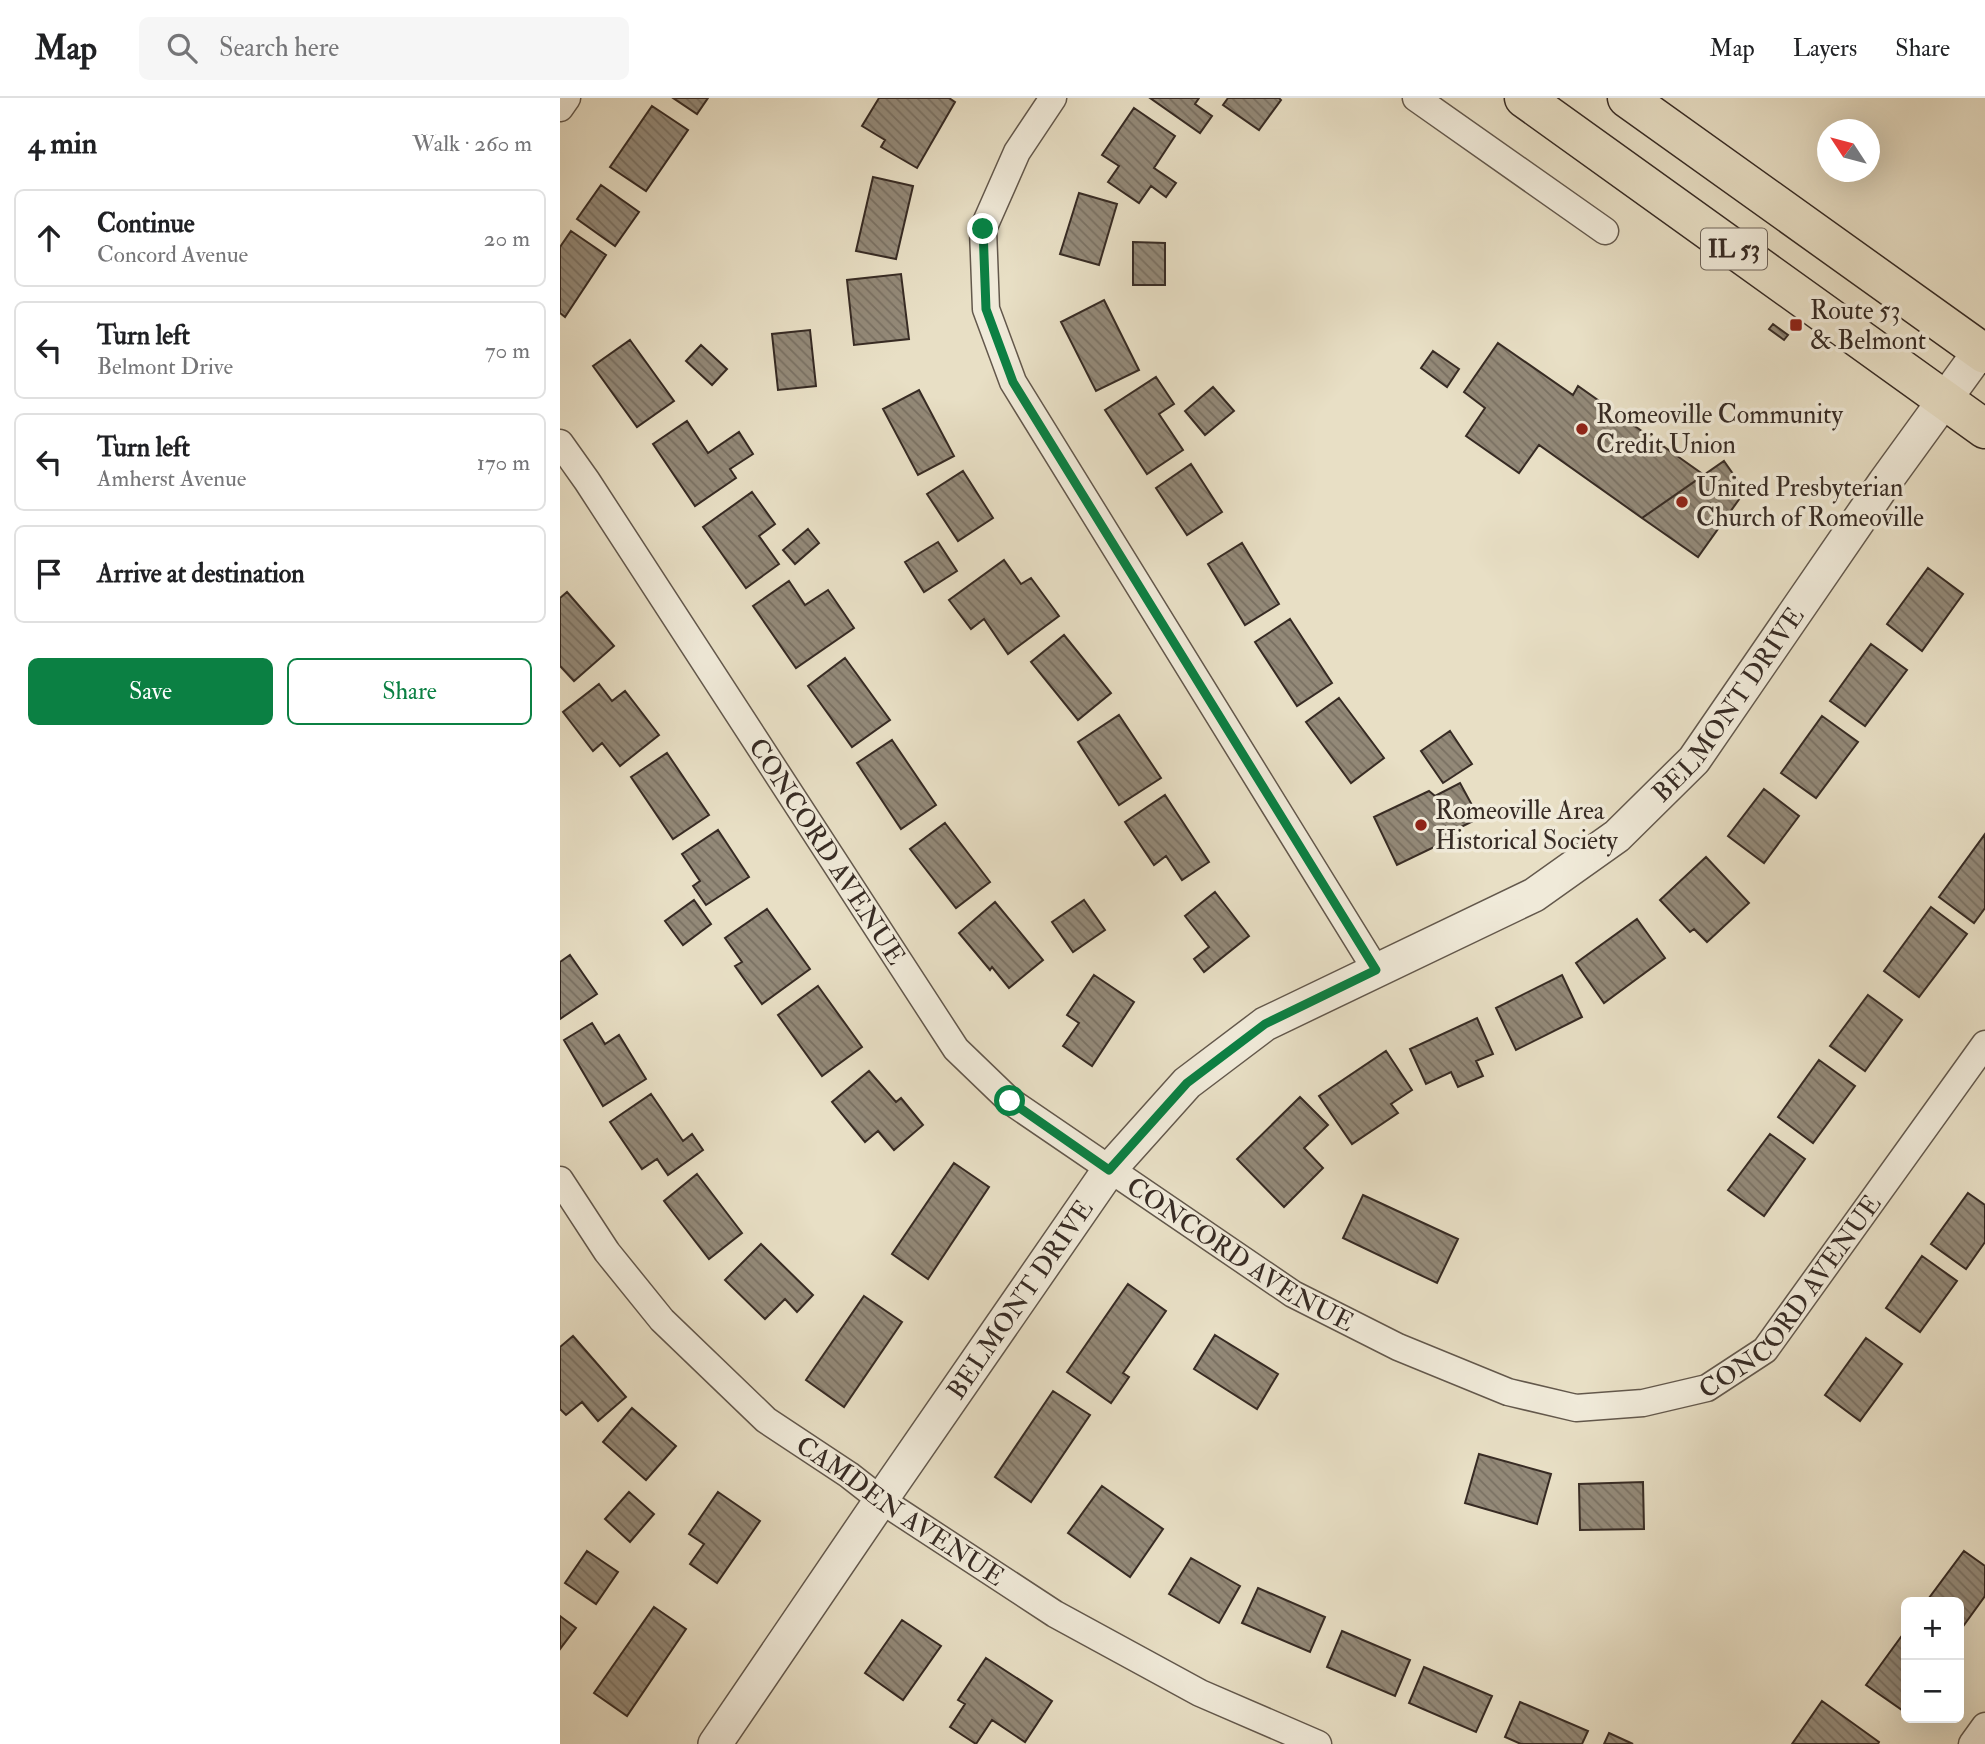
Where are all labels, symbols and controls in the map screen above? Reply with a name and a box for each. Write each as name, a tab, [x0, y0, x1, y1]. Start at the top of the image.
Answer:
search box	[139, 17, 629, 80]
text: Map	[35, 28, 97, 69]
icon: search	[163, 29, 201, 67]
text: Search here	[219, 32, 339, 64]
text: Map	[1710, 33, 1755, 64]
text: Layers	[1793, 33, 1857, 64]
text: Share	[1895, 33, 1950, 64]
north arrow	[1817, 119, 1880, 182]
text: 4 min	[28, 125, 97, 162]
text: Walk · 260 m	[412, 129, 532, 158]
text: Continue	[97, 208, 195, 240]
route end	[967, 213, 998, 244]
icon: ahead	[30, 219, 68, 257]
text: 20 m	[484, 224, 530, 253]
road number: IL 53	[1701, 229, 1767, 270]
text: Concord Avenue	[97, 240, 248, 269]
place label: Route 53 & Belmont	[1810, 295, 1926, 357]
marker: Route 53 & Belmont	[1788, 317, 1804, 333]
text: Turn left	[97, 320, 190, 352]
icon: left	[30, 331, 68, 369]
text: 70 m	[485, 336, 530, 365]
text: Belmont Drive	[97, 352, 233, 381]
place label: Romeoville Community Credit Union	[1596, 399, 1844, 461]
marker: Romeoville Community Credit Union	[1574, 421, 1590, 437]
text: Turn left	[97, 432, 190, 464]
icon: left	[30, 443, 68, 481]
text: 170 m	[477, 448, 530, 477]
text: Amherst Avenue	[97, 464, 246, 493]
place label: United Presbyterian Church of Romeoville	[1696, 472, 1924, 534]
marker: United Presbyterian Church of Romeoville	[1674, 494, 1690, 510]
icon: arrive	[30, 555, 68, 593]
text: Arrive at destination	[97, 558, 305, 590]
street label: BELMONT DRIVE	[1646, 601, 1811, 809]
button: Save	[28, 658, 273, 725]
button: Share	[287, 658, 532, 725]
street label: CONCORD AVENUE	[741, 732, 912, 971]
place label: Romeoville Area Historical Society	[1435, 795, 1618, 857]
marker: Romeoville Area Historical Society	[1413, 817, 1429, 833]
route start	[994, 1085, 1025, 1116]
street label: CONCORD AVENUE	[1120, 1170, 1359, 1339]
street label: CONCORD AVENUE	[1693, 1189, 1888, 1406]
street label: BELMONT DRIVE	[940, 1194, 1101, 1406]
street label: CAMDEN AVENUE	[790, 1429, 1010, 1593]
map controls	[1901, 1597, 1964, 1723]
button: +	[1901, 1597, 1964, 1660]
button: −	[1901, 1660, 1964, 1723]

